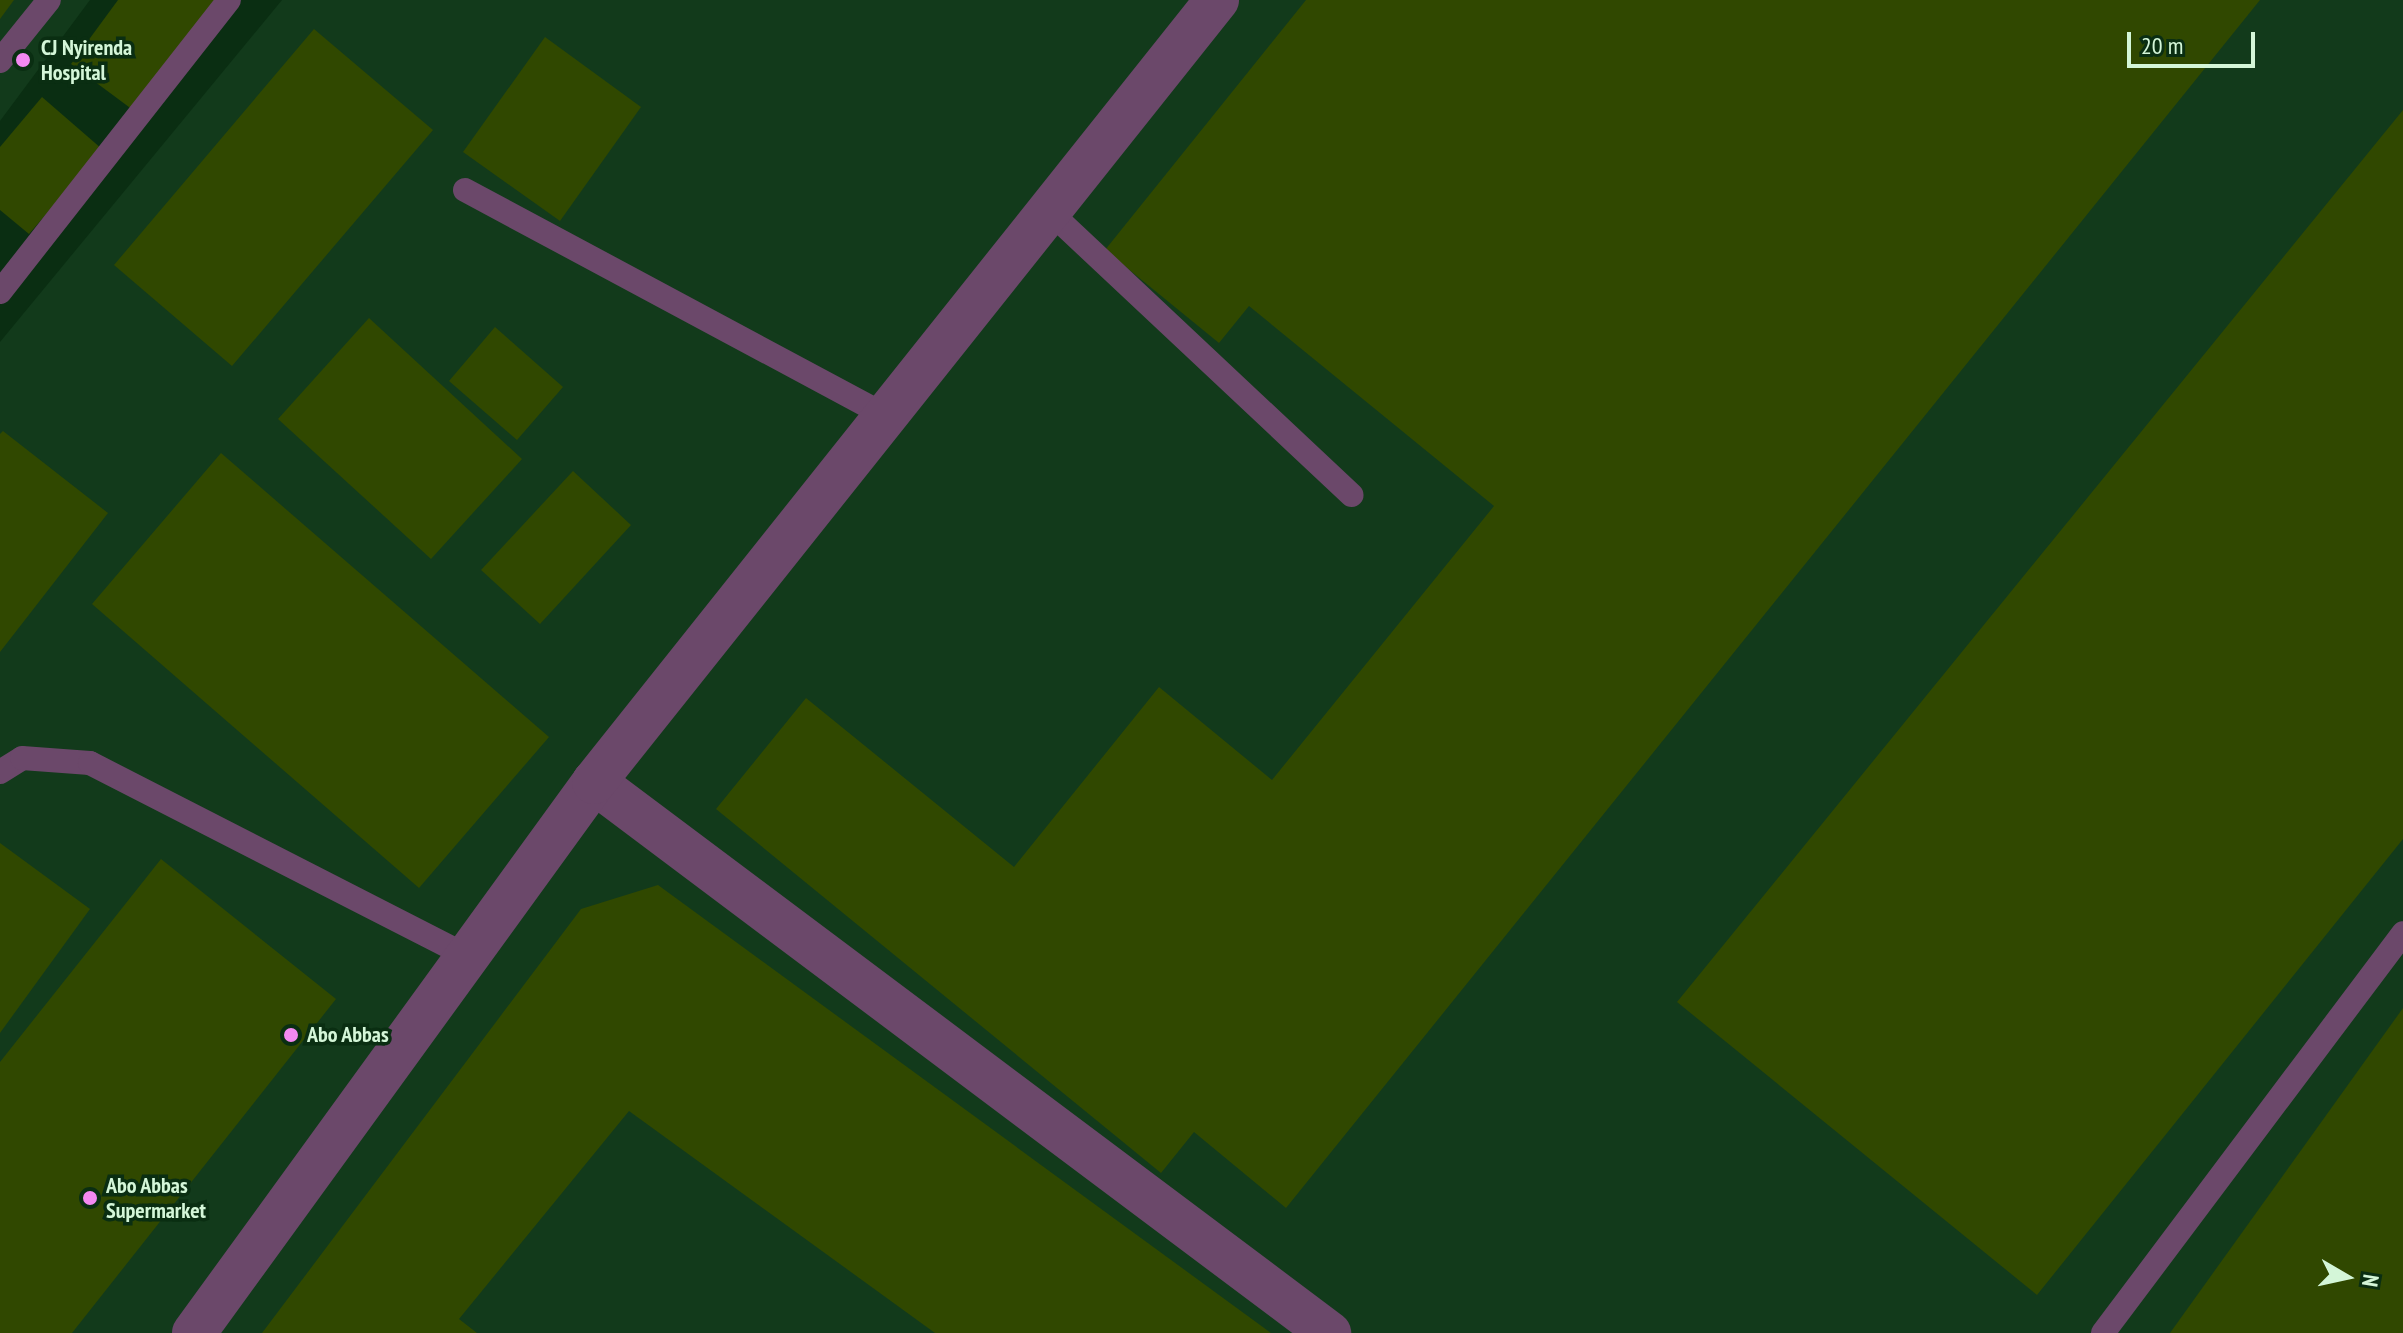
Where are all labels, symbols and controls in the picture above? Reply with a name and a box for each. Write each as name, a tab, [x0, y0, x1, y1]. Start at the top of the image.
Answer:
scale bar	[2131, 16, 2259, 66]
text: 20 m	[2141, 30, 2183, 61]
place label: CJ Nyirenda Hospital	[41, 34, 132, 86]
marker: CJ Nyirenda Hospital	[12, 49, 34, 71]
place label: Abo Abbas	[307, 1022, 389, 1048]
marker: Abo Abbas	[282, 1026, 300, 1044]
place label: Abo Abbas Supermarket	[106, 1172, 206, 1224]
marker: Abo Abbas Supermarket	[81, 1189, 99, 1207]
north arrow	[2307, 1237, 2387, 1317]
text: N	[2356, 1273, 2385, 1289]

